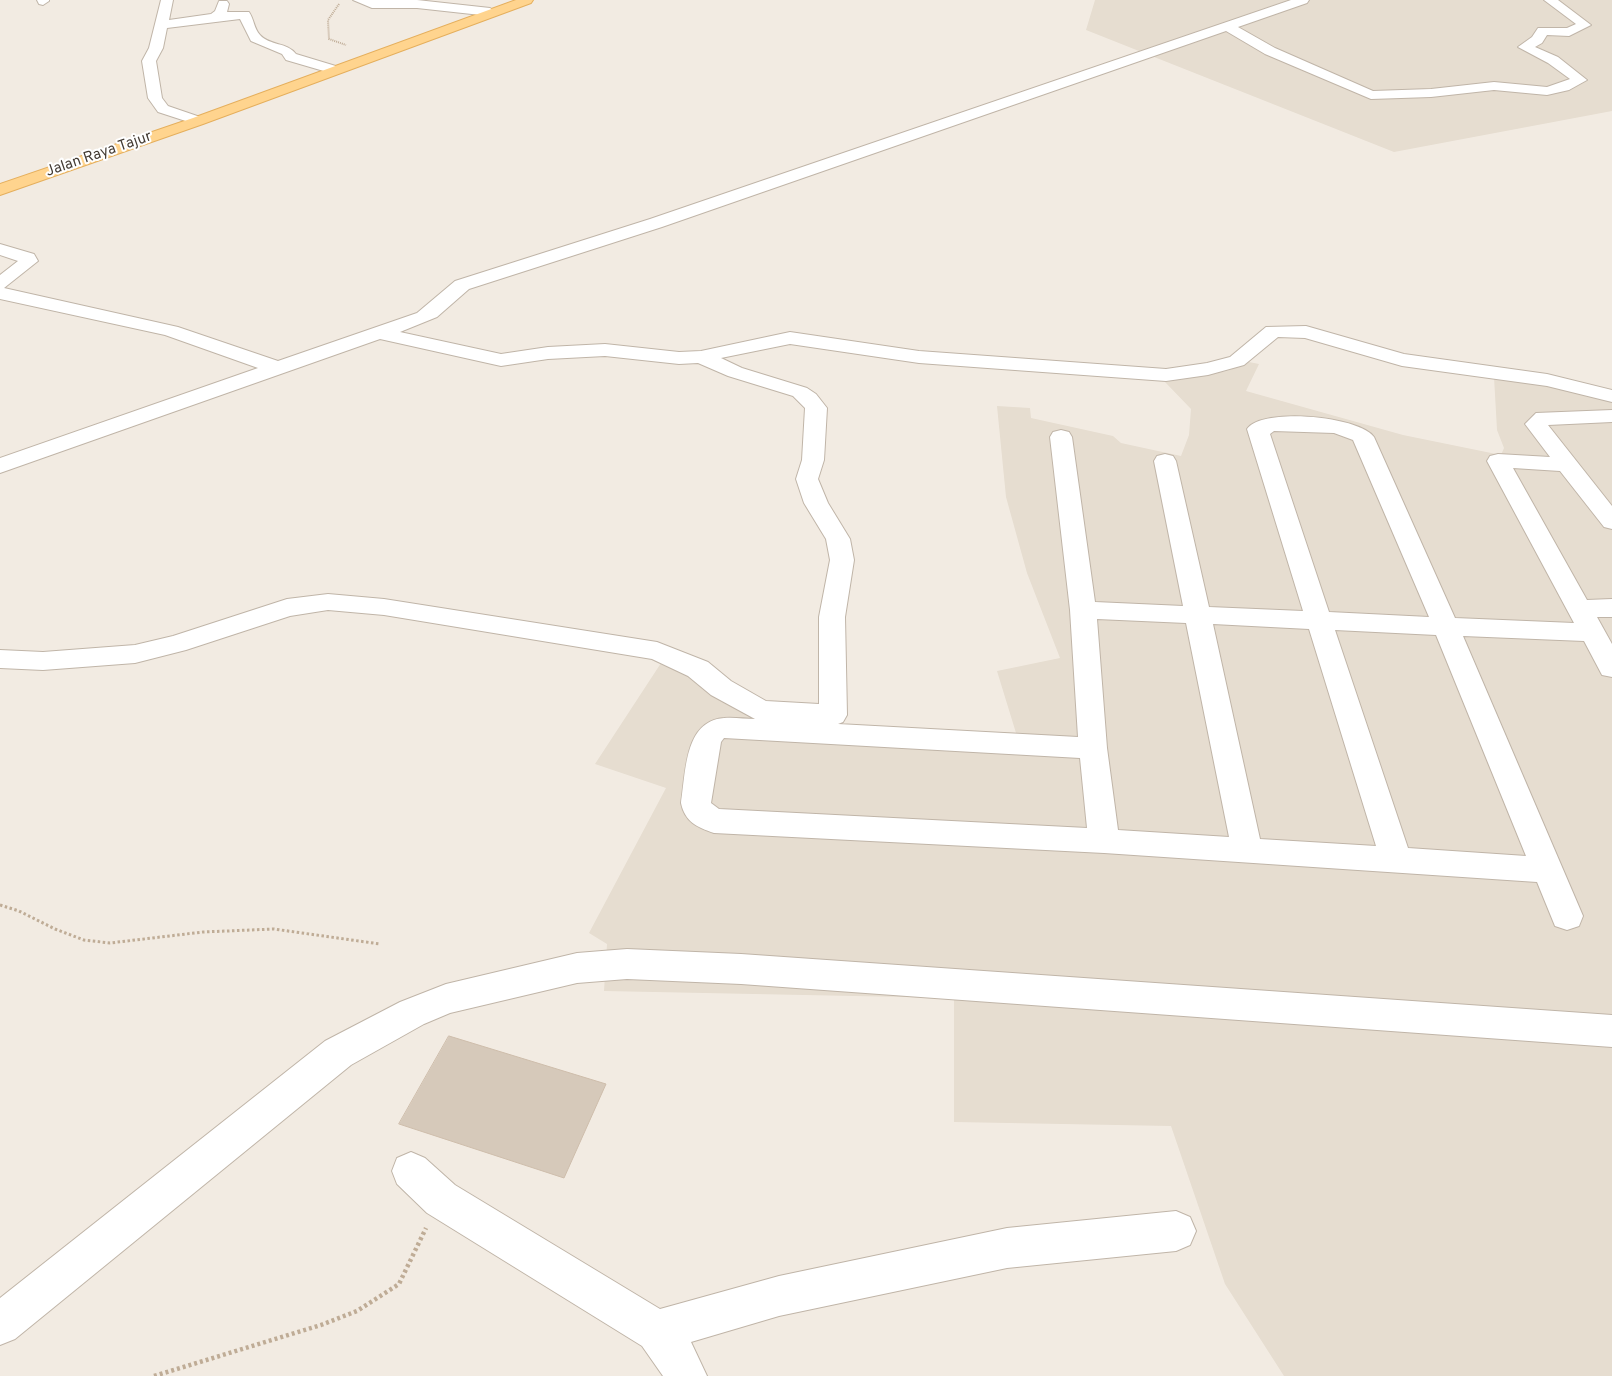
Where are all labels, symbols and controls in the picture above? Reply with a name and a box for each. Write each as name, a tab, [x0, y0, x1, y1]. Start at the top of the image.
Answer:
street label: Jalan Raya Tajur	[44, 128, 154, 182]

